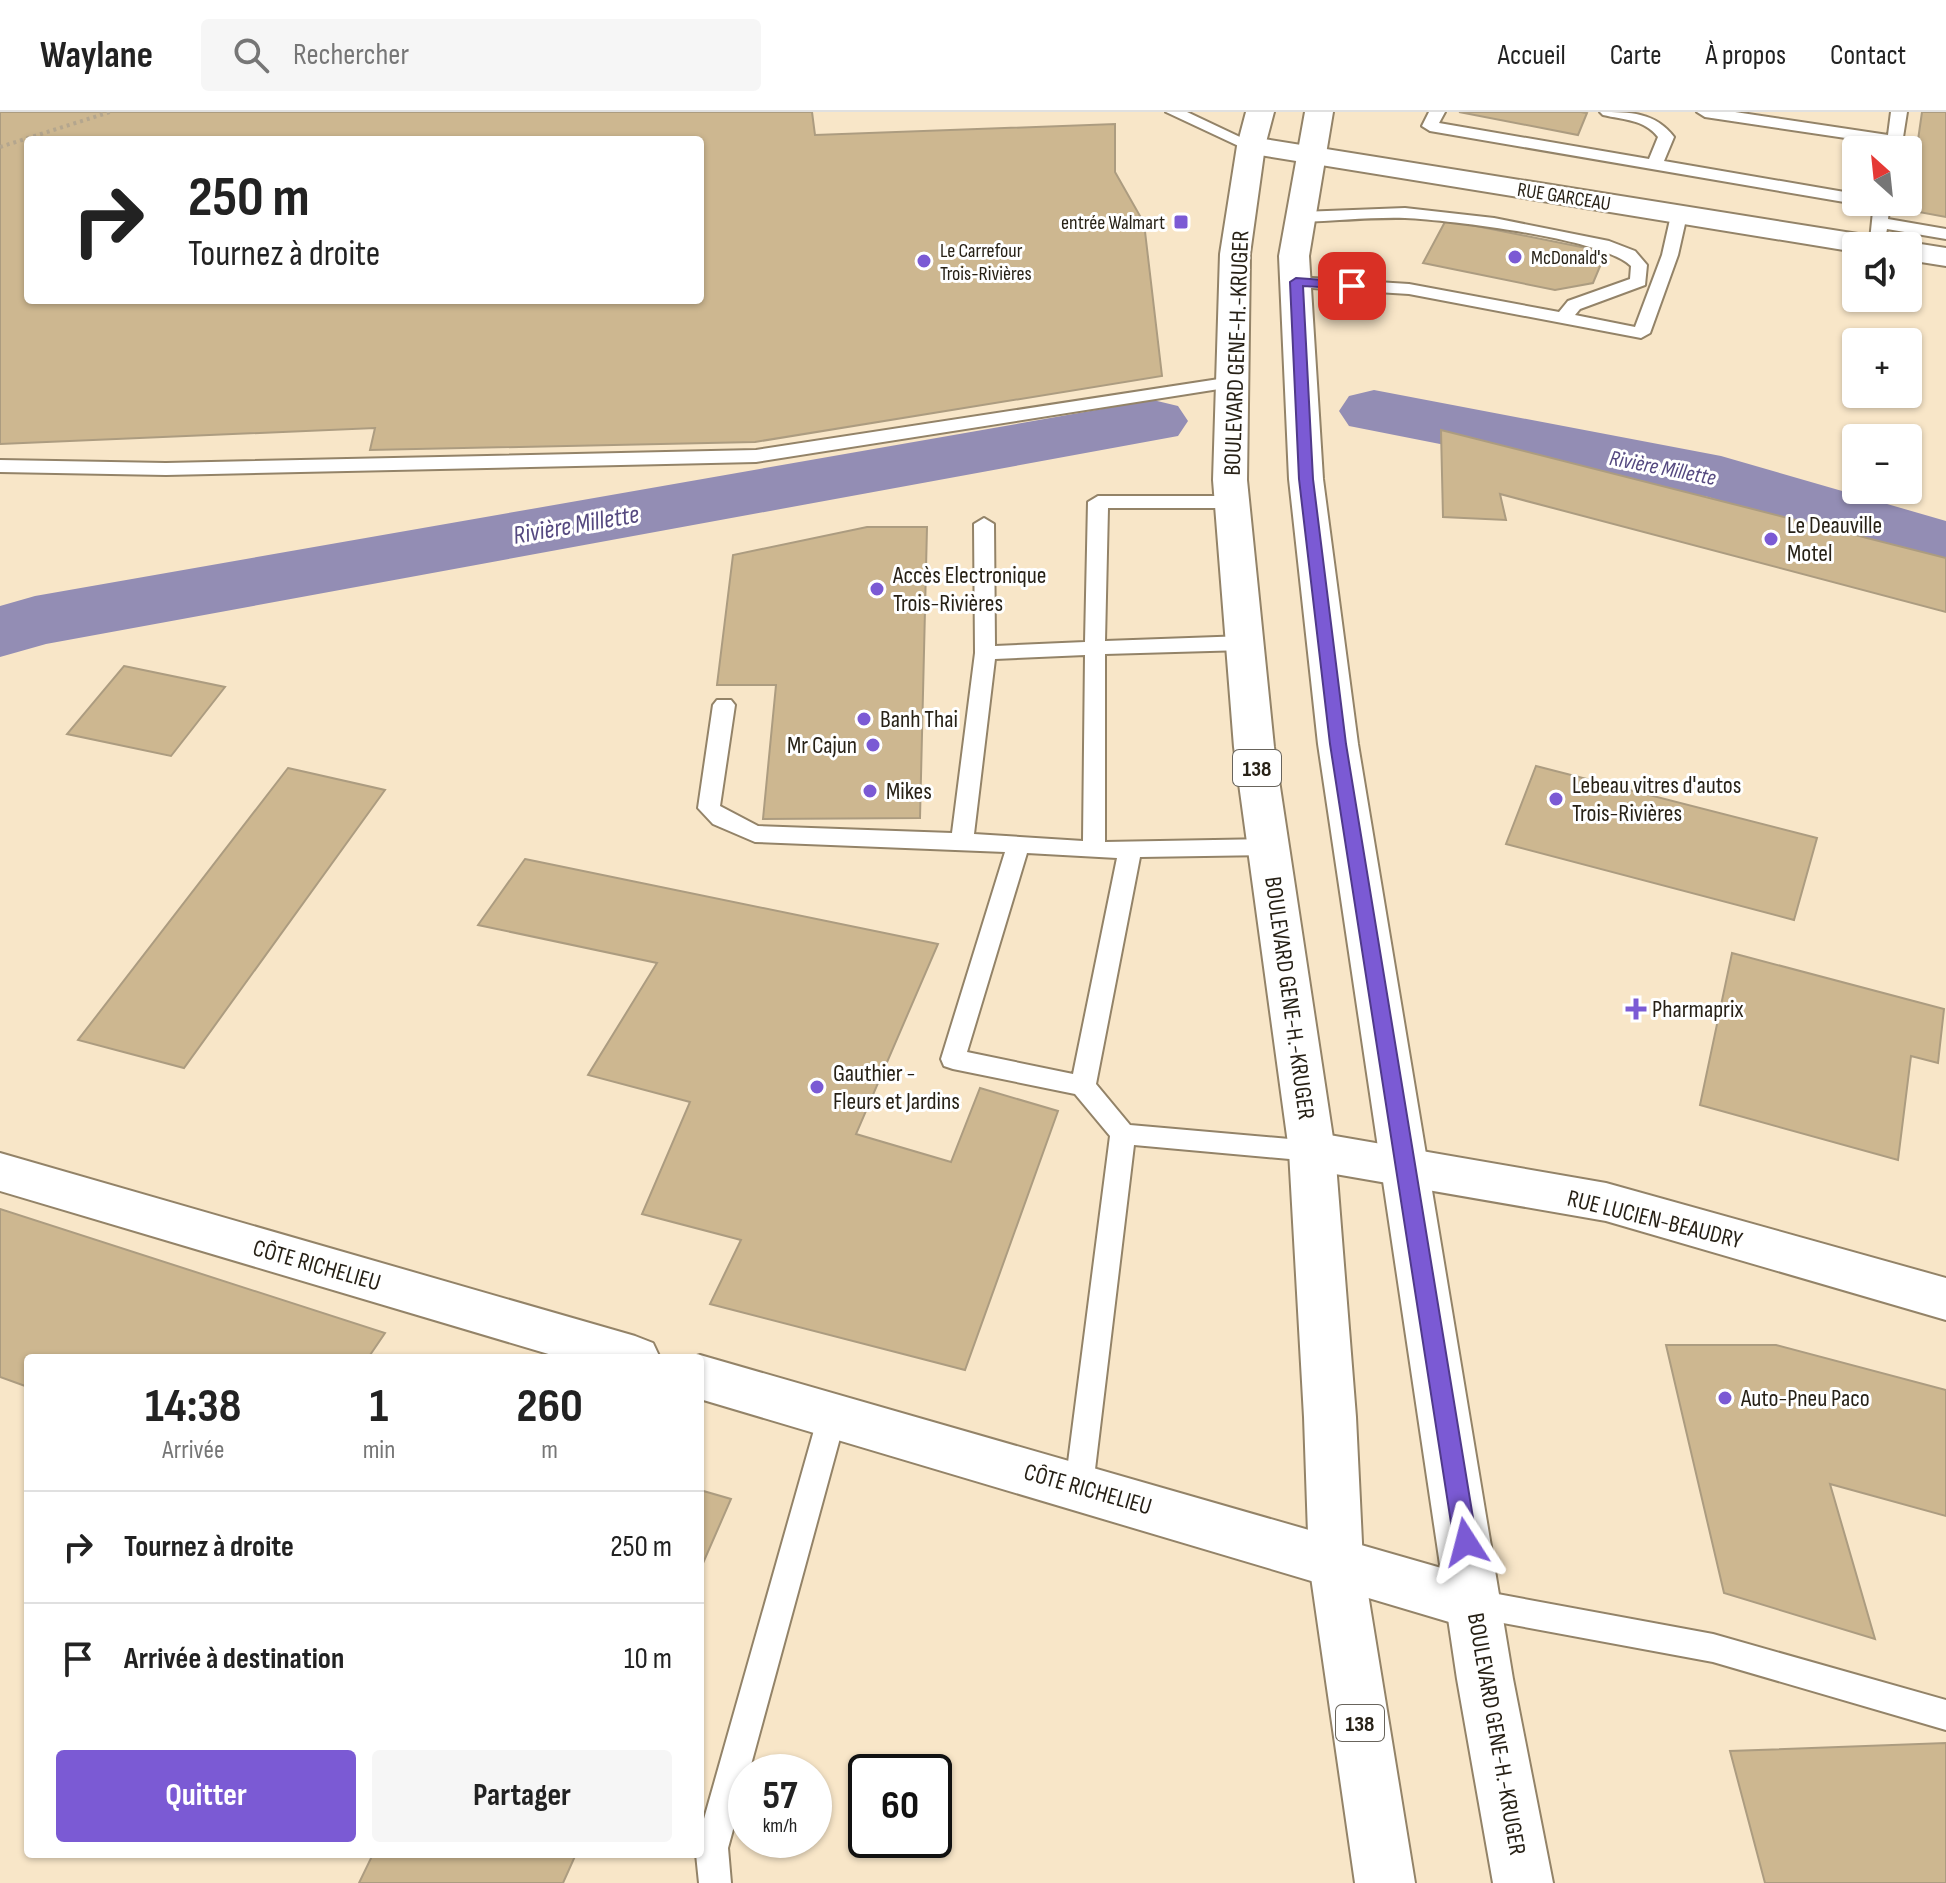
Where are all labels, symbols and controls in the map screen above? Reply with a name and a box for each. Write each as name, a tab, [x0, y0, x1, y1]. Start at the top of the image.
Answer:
search box	[201, 19, 761, 91]
text: Waylane	[40, 33, 153, 78]
icon: search	[229, 33, 273, 77]
text: Rechercher	[293, 37, 409, 73]
text: Accueil	[1498, 39, 1566, 72]
text: Carte	[1610, 39, 1662, 72]
text: À propos	[1706, 39, 1786, 72]
text: Contact	[1830, 39, 1906, 72]
north arrow	[1842, 136, 1922, 216]
map controls	[1842, 136, 1922, 504]
text: 250 m	[188, 165, 310, 232]
icon: right	[56, 168, 160, 272]
street label: RUE GARCEAU	[1515, 178, 1612, 216]
place label: entrée Walmart	[1061, 211, 1165, 235]
marker: entrée Walmart	[1172, 213, 1190, 231]
street label: BOULEVARD GENE-H.-KRUGER	[1218, 230, 1255, 476]
button: sound	[1842, 232, 1922, 312]
text: Tournez à droite	[188, 233, 380, 276]
place label: Le Carrefour Trois-Rivières	[940, 239, 1032, 286]
place label: McDonald's	[1531, 246, 1608, 270]
marker: McDonald's	[1506, 248, 1524, 266]
marker: Le Carrefour Trois-Rivières	[915, 252, 933, 270]
pin	[1318, 252, 1386, 320]
icon: arrive	[1330, 264, 1374, 308]
button: +	[1842, 328, 1922, 408]
button: −	[1842, 424, 1922, 504]
water label: Rivière Millette	[1607, 445, 1719, 492]
water label: Rivière Millette	[511, 499, 642, 552]
place label: Le Deauville Motel	[1787, 511, 1882, 568]
marker: Le Deauville Motel	[1762, 530, 1780, 548]
place label: Accès Electronique Trois-Rivières	[892, 561, 1046, 618]
marker: Accès Electronique Trois-Rivières	[868, 580, 886, 598]
place label: Banh Thai	[880, 705, 958, 734]
marker: Banh Thai	[855, 710, 873, 728]
place label: Mr Cajun	[787, 731, 857, 760]
marker: Mr Cajun	[864, 736, 882, 754]
road number: 138	[1233, 750, 1281, 786]
place label: Lebeau vitres d'autos Trois-Rivières	[1572, 771, 1741, 828]
place label: Mikes	[886, 777, 932, 806]
marker: Mikes	[861, 782, 879, 800]
marker: Lebeau vitres d'autos Trois-Rivières	[1547, 790, 1565, 808]
street label: BOULEVARD GENE-H.-KRUGER	[1258, 875, 1321, 1122]
place label: Pharmaprix	[1652, 995, 1743, 1024]
marker: Pharmaprix	[1627, 1000, 1645, 1018]
place label: Gauthier - Fleurs et Jardins	[833, 1059, 960, 1116]
marker: Gauthier - Fleurs et Jardins	[808, 1078, 826, 1096]
street label: RUE LUCIEN-BEAUDRY	[1564, 1184, 1745, 1255]
street label: CÔTE RICHELIEU	[250, 1233, 384, 1298]
text: 14:38	[145, 1378, 242, 1435]
text: 1	[370, 1378, 388, 1435]
text: 260	[516, 1378, 583, 1435]
place label: Auto-Pneu Paco	[1740, 1384, 1870, 1413]
marker: Auto-Pneu Paco	[1716, 1389, 1734, 1407]
text: Arrivée	[162, 1435, 224, 1466]
text: min	[363, 1435, 395, 1466]
text: m	[541, 1435, 558, 1466]
street label: CÔTE RICHELIEU	[1021, 1457, 1155, 1522]
position arrow	[1424, 1500, 1508, 1584]
icon: right	[56, 1525, 100, 1569]
text: Tournez à droite	[124, 1529, 294, 1565]
text: 250 m	[610, 1529, 672, 1565]
street label: BOULEVARD GENE-H.-KRUGER	[1461, 1611, 1532, 1857]
icon: arrive	[56, 1637, 100, 1681]
text: Arrivée à destination	[124, 1641, 344, 1677]
text: 10 m	[624, 1641, 672, 1677]
road number: 138	[1336, 1705, 1384, 1741]
button: Quitter	[56, 1750, 356, 1842]
button: Partager	[372, 1750, 672, 1842]
speed limit sign: 60	[848, 1754, 952, 1858]
text: 57	[763, 1772, 797, 1820]
text: km/h	[763, 1814, 797, 1838]

